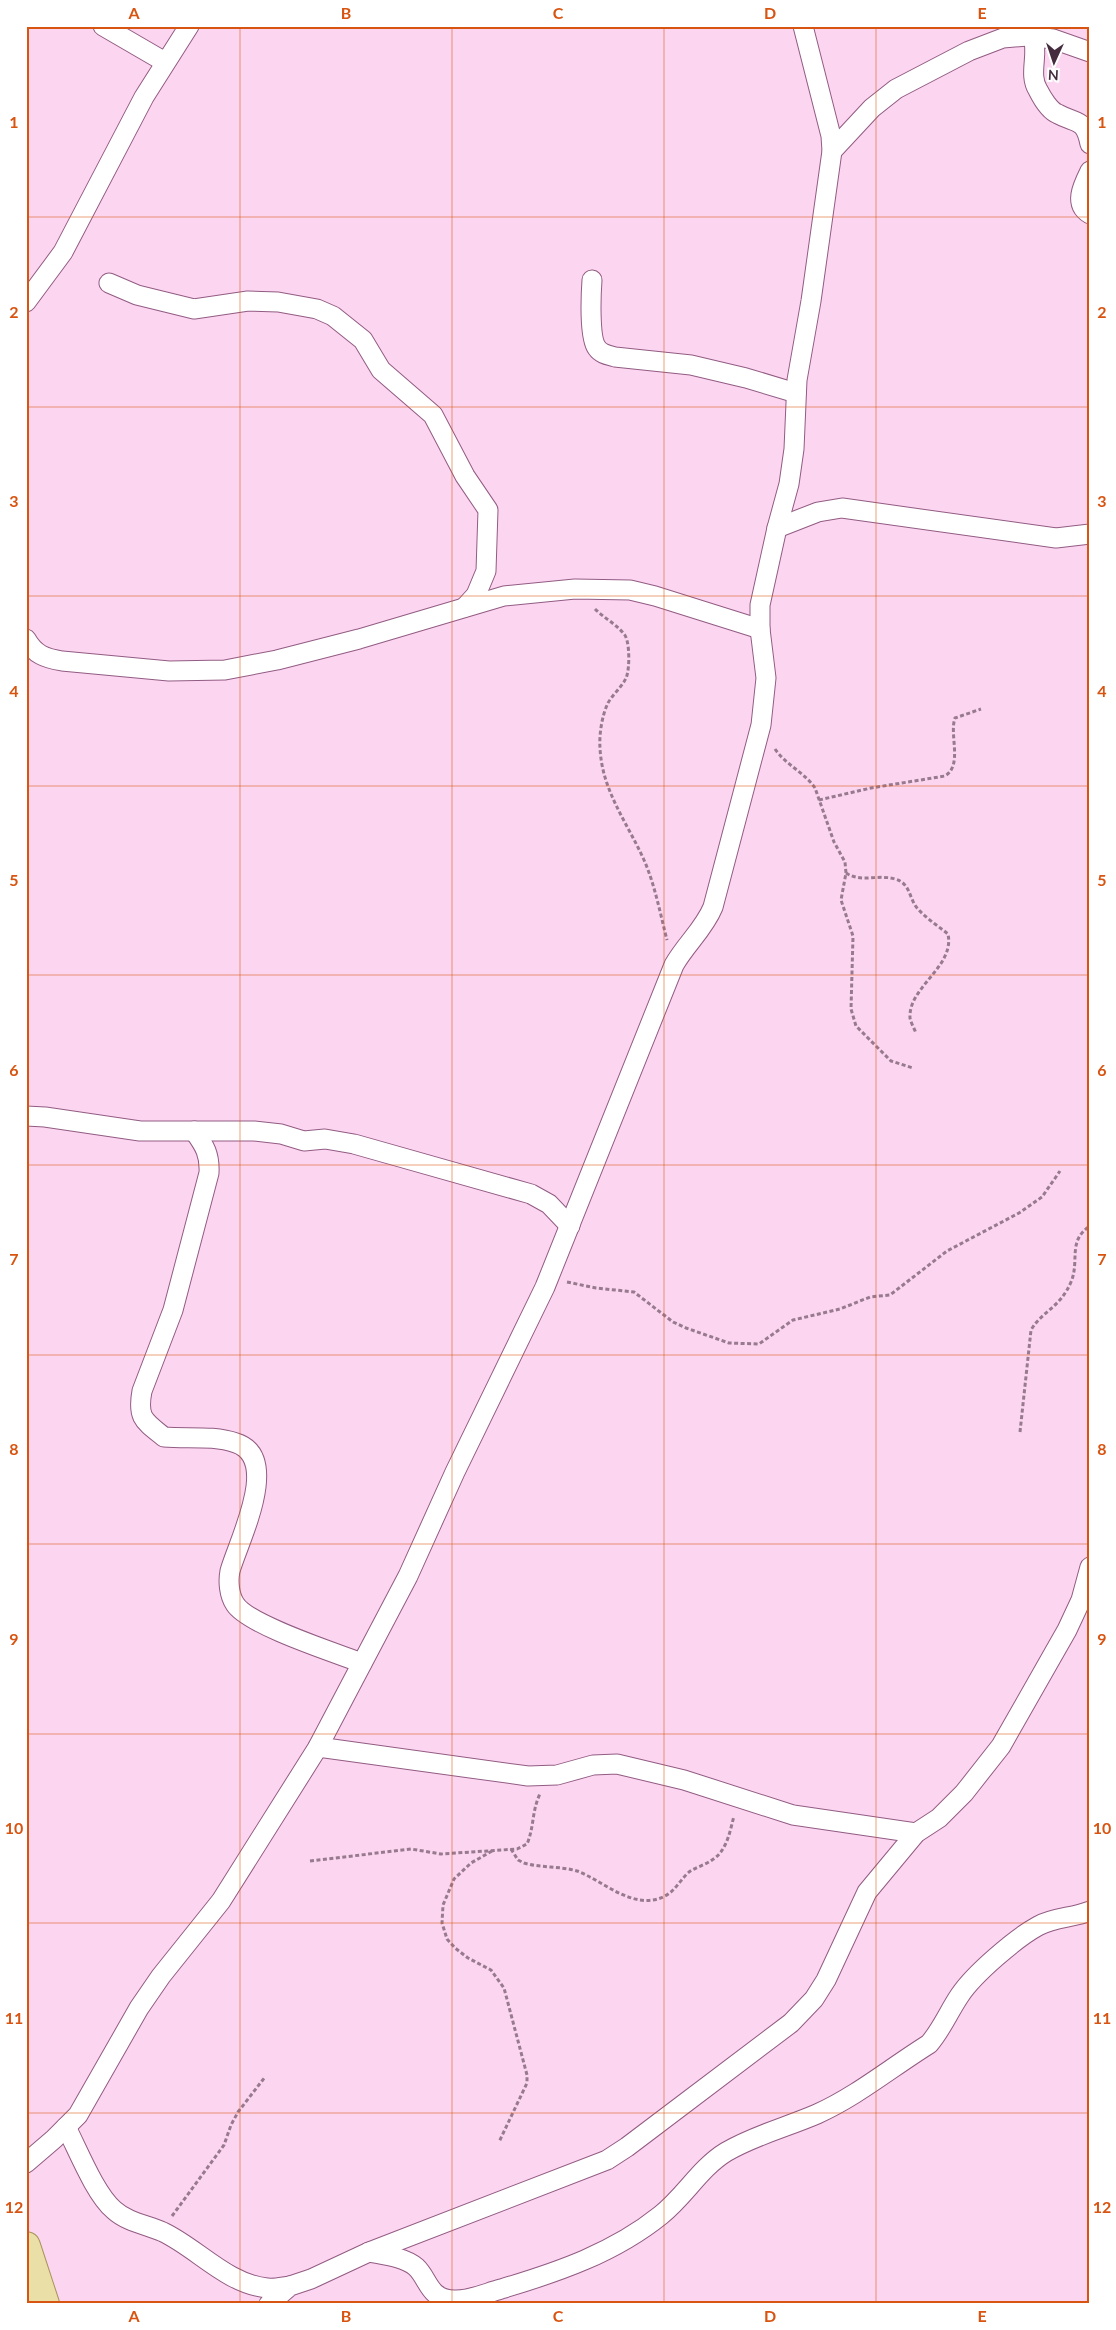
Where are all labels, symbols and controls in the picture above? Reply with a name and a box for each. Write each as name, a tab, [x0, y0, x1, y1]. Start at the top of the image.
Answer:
text: A	[127, 3, 140, 22]
text: B	[341, 3, 351, 22]
text: C	[553, 3, 564, 22]
text: D	[764, 3, 776, 22]
text: E	[977, 3, 987, 22]
north arrow	[1028, 38, 1078, 88]
text: N	[1047, 67, 1059, 84]
text: 1	[9, 112, 19, 131]
text: 1	[1097, 112, 1107, 131]
text: 2	[9, 302, 19, 321]
text: 2	[1097, 302, 1107, 321]
text: 3	[9, 491, 19, 510]
text: 3	[1097, 491, 1107, 510]
text: 4	[9, 681, 19, 700]
text: 4	[1097, 681, 1107, 700]
text: 5	[9, 870, 19, 889]
text: 5	[1097, 870, 1107, 889]
text: 6	[9, 1060, 19, 1079]
text: 6	[1097, 1060, 1107, 1079]
text: 7	[9, 1249, 19, 1268]
text: 7	[1097, 1249, 1107, 1268]
text: 8	[9, 1439, 19, 1458]
text: 8	[1097, 1439, 1107, 1458]
text: 9	[9, 1629, 19, 1648]
text: 9	[1097, 1629, 1107, 1648]
text: 10	[5, 1818, 23, 1837]
text: 10	[1093, 1818, 1111, 1837]
text: 11	[5, 2008, 23, 2027]
text: 11	[1093, 2008, 1111, 2027]
text: 12	[5, 2197, 23, 2216]
text: 12	[1093, 2197, 1111, 2216]
text: A	[127, 2306, 140, 2325]
text: B	[341, 2306, 351, 2325]
text: C	[553, 2306, 564, 2325]
text: D	[764, 2306, 776, 2325]
text: E	[977, 2306, 987, 2325]

